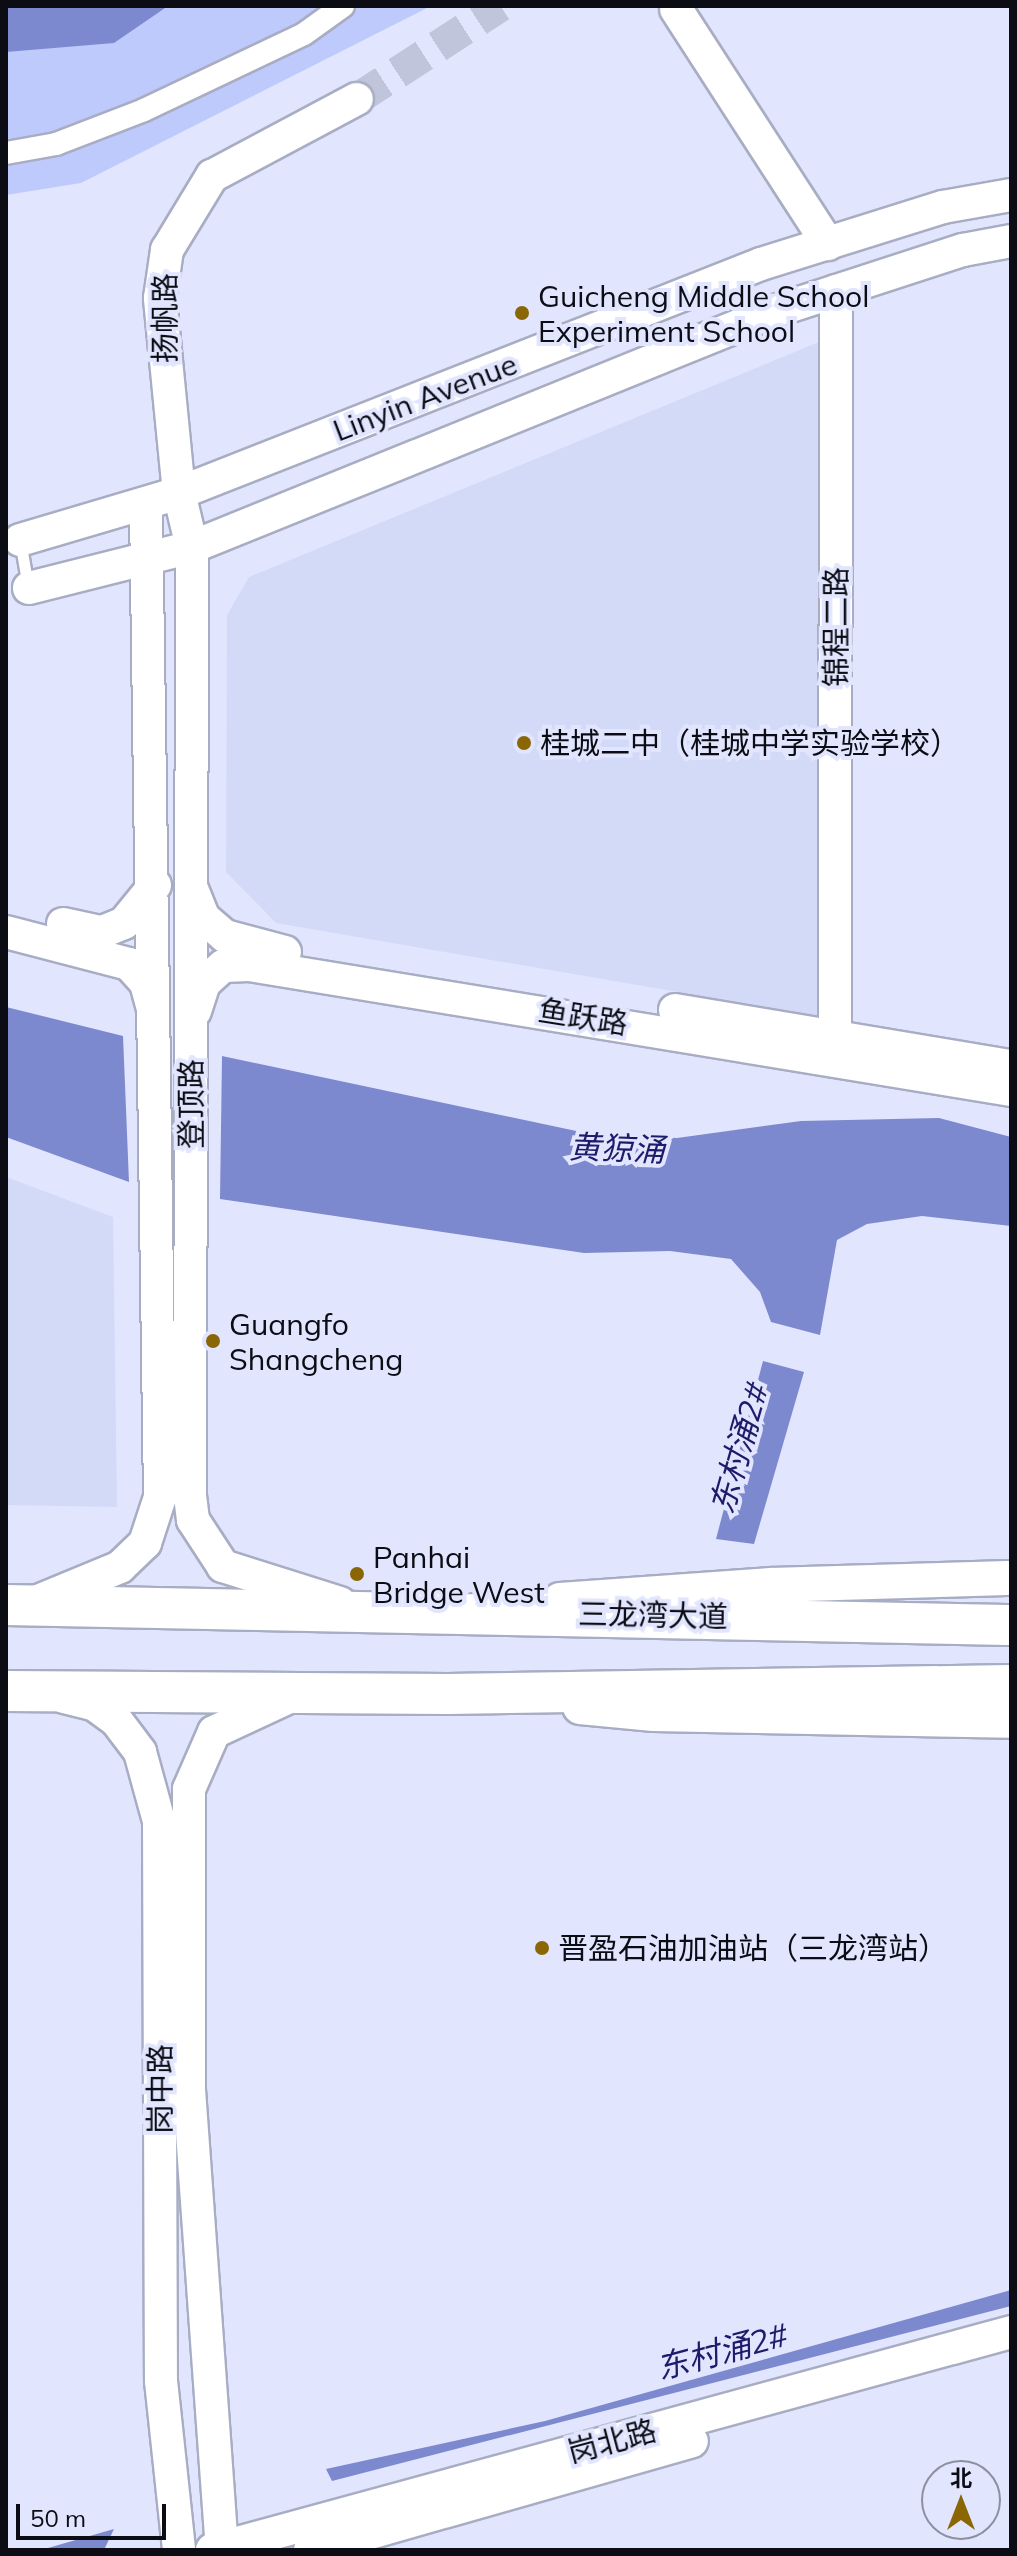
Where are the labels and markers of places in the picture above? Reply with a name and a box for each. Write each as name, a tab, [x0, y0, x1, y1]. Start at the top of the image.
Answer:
place label: Guicheng Middle School Experiment School	[538, 278, 869, 348]
marker: Guicheng Middle School Experiment School	[513, 304, 531, 322]
place label: 桂城二中（桂城中学实验学校）	[540, 725, 960, 761]
marker: 桂城二中（桂城中学实验学校）	[515, 734, 533, 752]
place label: Guangfo Shangcheng	[229, 1306, 403, 1376]
marker: Guangfo Shangcheng	[204, 1332, 222, 1350]
place label: Panhai Bridge West	[373, 1539, 545, 1610]
marker: Panhai Bridge West	[348, 1565, 366, 1583]
place label: 晋盈石油加油站（三龙湾站）	[558, 1930, 948, 1966]
marker: 晋盈石油加油站（三龙湾站）	[533, 1939, 551, 1957]

